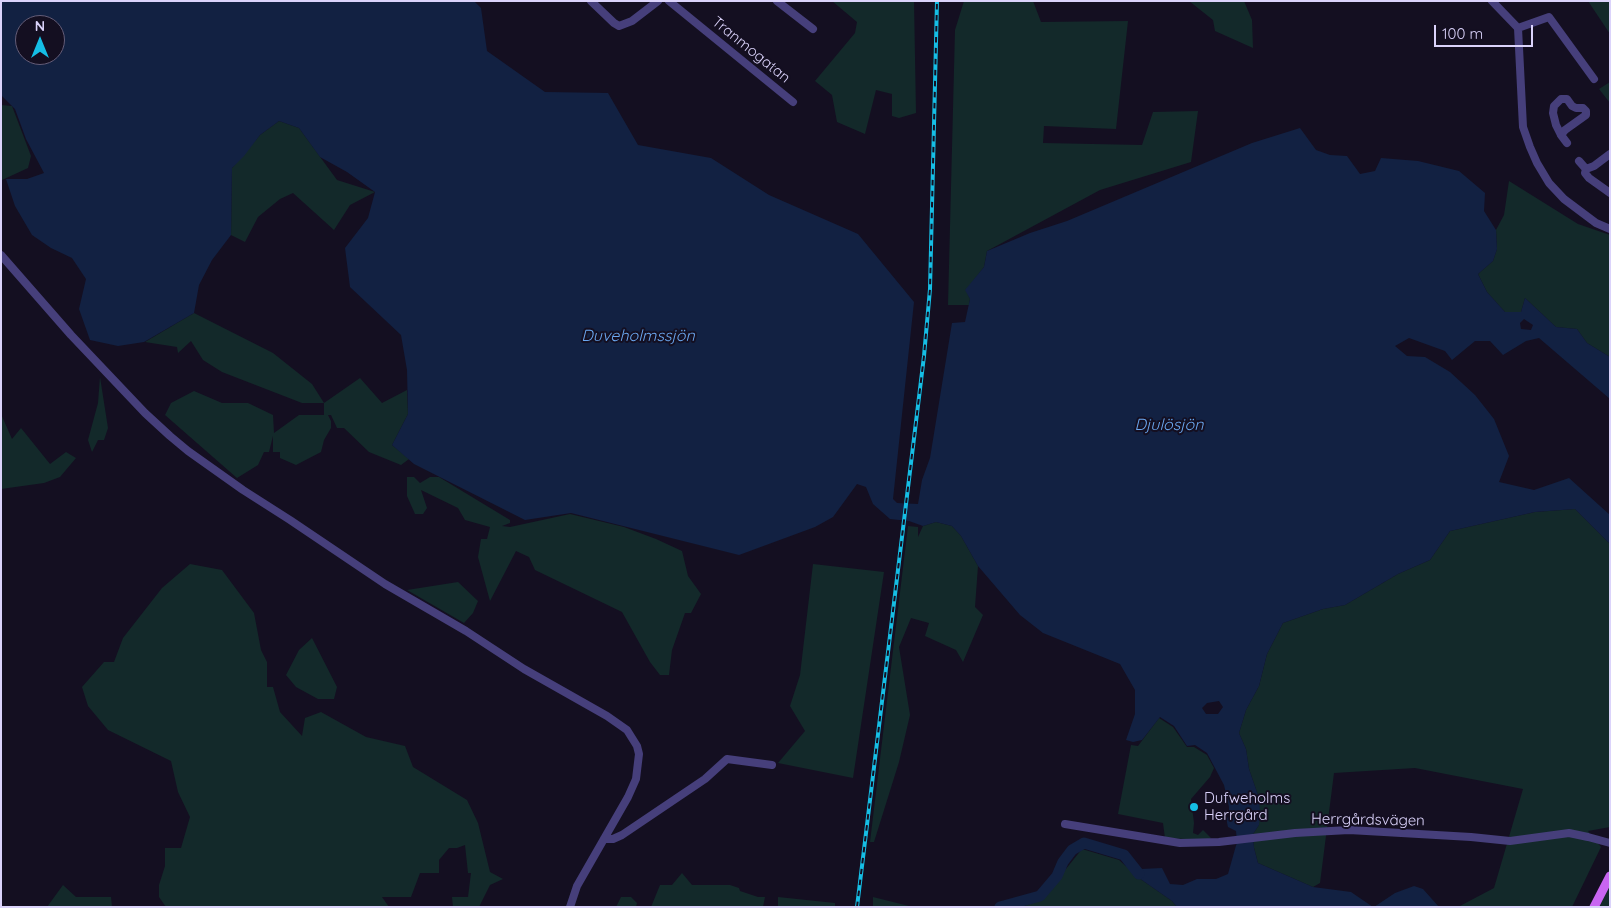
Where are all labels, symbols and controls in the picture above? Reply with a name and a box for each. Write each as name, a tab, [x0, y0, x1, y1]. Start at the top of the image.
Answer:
street label: Tranmogatan	[708, 13, 794, 87]
north arrow	[15, 15, 65, 65]
scale bar	[1436, 15, 1535, 47]
text: N	[35, 17, 45, 35]
text: 100 m	[1442, 24, 1483, 43]
water label: Duveholmssjön	[581, 326, 695, 346]
water label: Djulösjön	[1134, 415, 1204, 435]
place label: Dufweholms Herrgård	[1204, 789, 1290, 824]
marker: Dufweholms Herrgård	[1188, 801, 1200, 813]
street label: Herrgårdsvägen	[1311, 810, 1425, 830]

